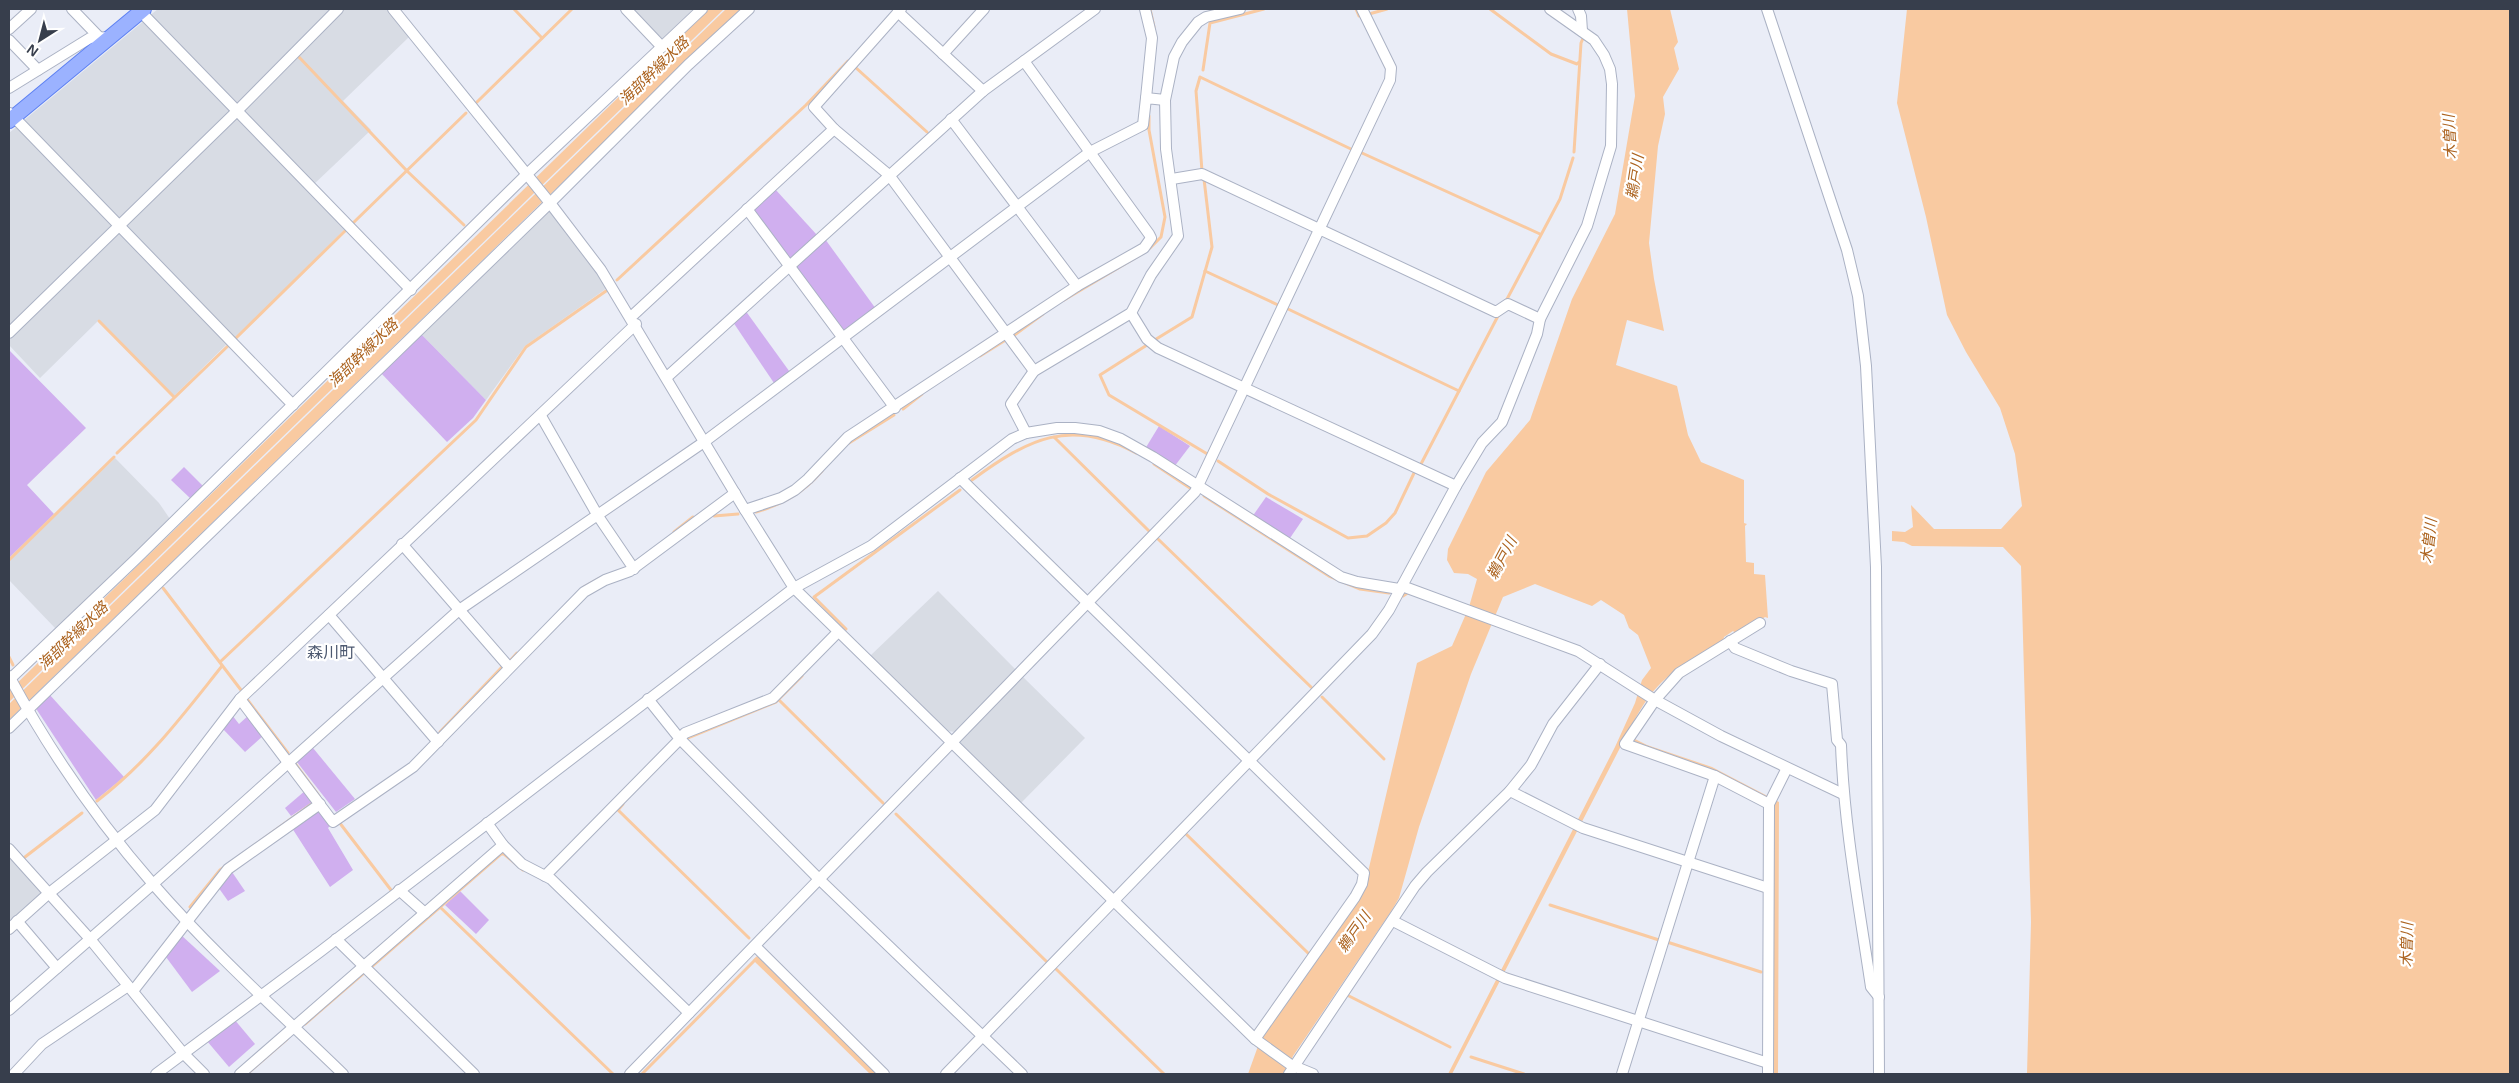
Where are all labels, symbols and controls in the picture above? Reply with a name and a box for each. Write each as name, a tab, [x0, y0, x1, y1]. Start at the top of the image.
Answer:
north arrow	[15, 15, 65, 65]
water label: 海部幹線水路	[615, 32, 693, 108]
text: N	[24, 41, 41, 60]
water label: 木曽川	[2440, 112, 2459, 160]
water label: 鵜戸川	[1623, 151, 1647, 200]
water label: 海部幹線水路	[324, 314, 402, 390]
water label: 木曽川	[2418, 516, 2440, 564]
water label: 鵜戸川	[1483, 532, 1521, 582]
water label: 海部幹線水路	[34, 597, 112, 673]
district label: 森川町	[307, 644, 355, 661]
water label: 鵜戸川	[1334, 907, 1375, 955]
water label: 木曽川	[2398, 920, 2415, 968]

